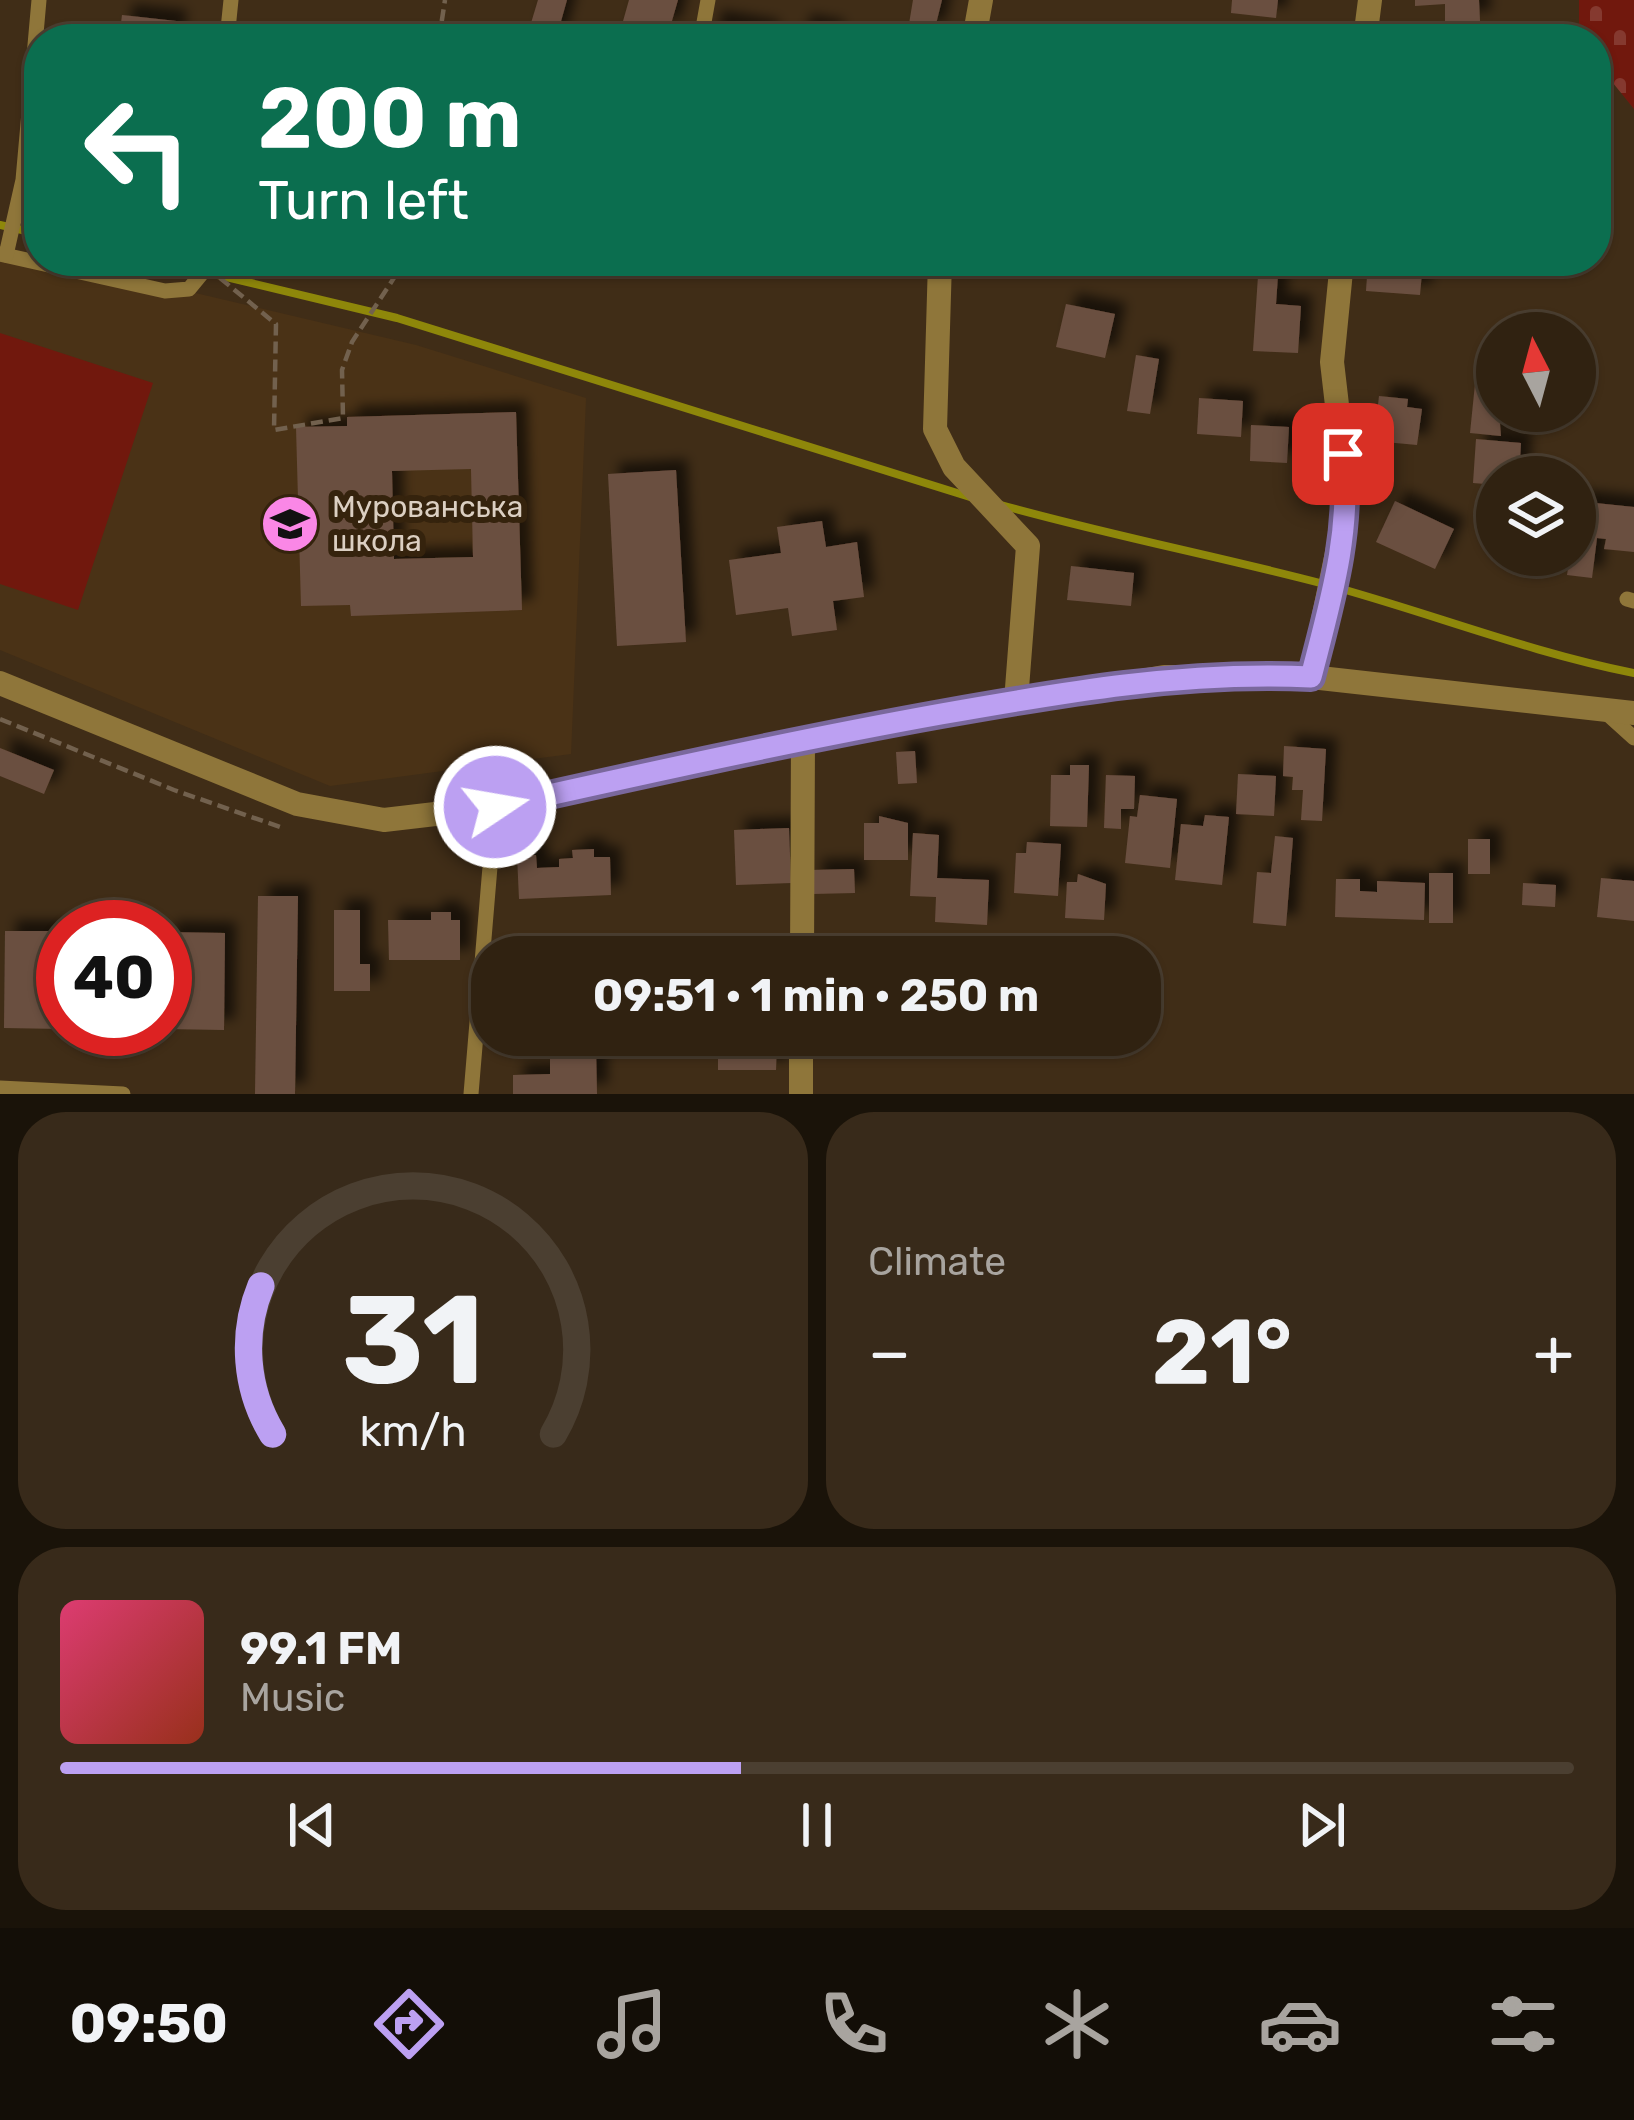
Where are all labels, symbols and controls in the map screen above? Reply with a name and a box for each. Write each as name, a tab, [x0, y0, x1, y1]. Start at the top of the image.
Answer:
text: 200 m	[258, 68, 522, 168]
icon: left	[60, 72, 216, 228]
text: Turn left	[258, 169, 469, 233]
north arrow	[1476, 312, 1596, 432]
map controls	[1476, 312, 1596, 576]
pin	[1292, 403, 1394, 505]
icon: arrive	[1310, 421, 1376, 487]
button: layers	[1476, 456, 1596, 576]
place label: Мурованська школа	[332, 489, 523, 559]
school or university icon: Мурованська школа	[259, 493, 321, 555]
position arrow	[432, 744, 558, 870]
speed limit sign: 40	[36, 900, 192, 1056]
text: 09:51 · 1 min · 250 m	[593, 969, 1039, 1022]
text: Climate	[868, 1239, 1006, 1285]
text: 31	[342, 1266, 484, 1414]
text: 21°	[1152, 1299, 1292, 1406]
text: −	[868, 1313, 911, 1392]
text: +	[1533, 1313, 1574, 1392]
text: km/h	[359, 1405, 467, 1456]
text: 99.1 FM	[240, 1622, 402, 1675]
text: Music	[240, 1675, 345, 1721]
icon: previous	[279, 1792, 345, 1858]
icon: pause	[784, 1792, 850, 1858]
icon: next	[1289, 1792, 1355, 1858]
icon: directions	[367, 1982, 451, 2066]
icon: music	[590, 1982, 674, 2066]
icon: phone	[812, 1982, 896, 2066]
icon: climate	[1035, 1982, 1119, 2066]
icon: car	[1258, 1982, 1342, 2066]
icon: filters	[1481, 1982, 1565, 2066]
text: 09:50	[69, 1992, 228, 2056]

